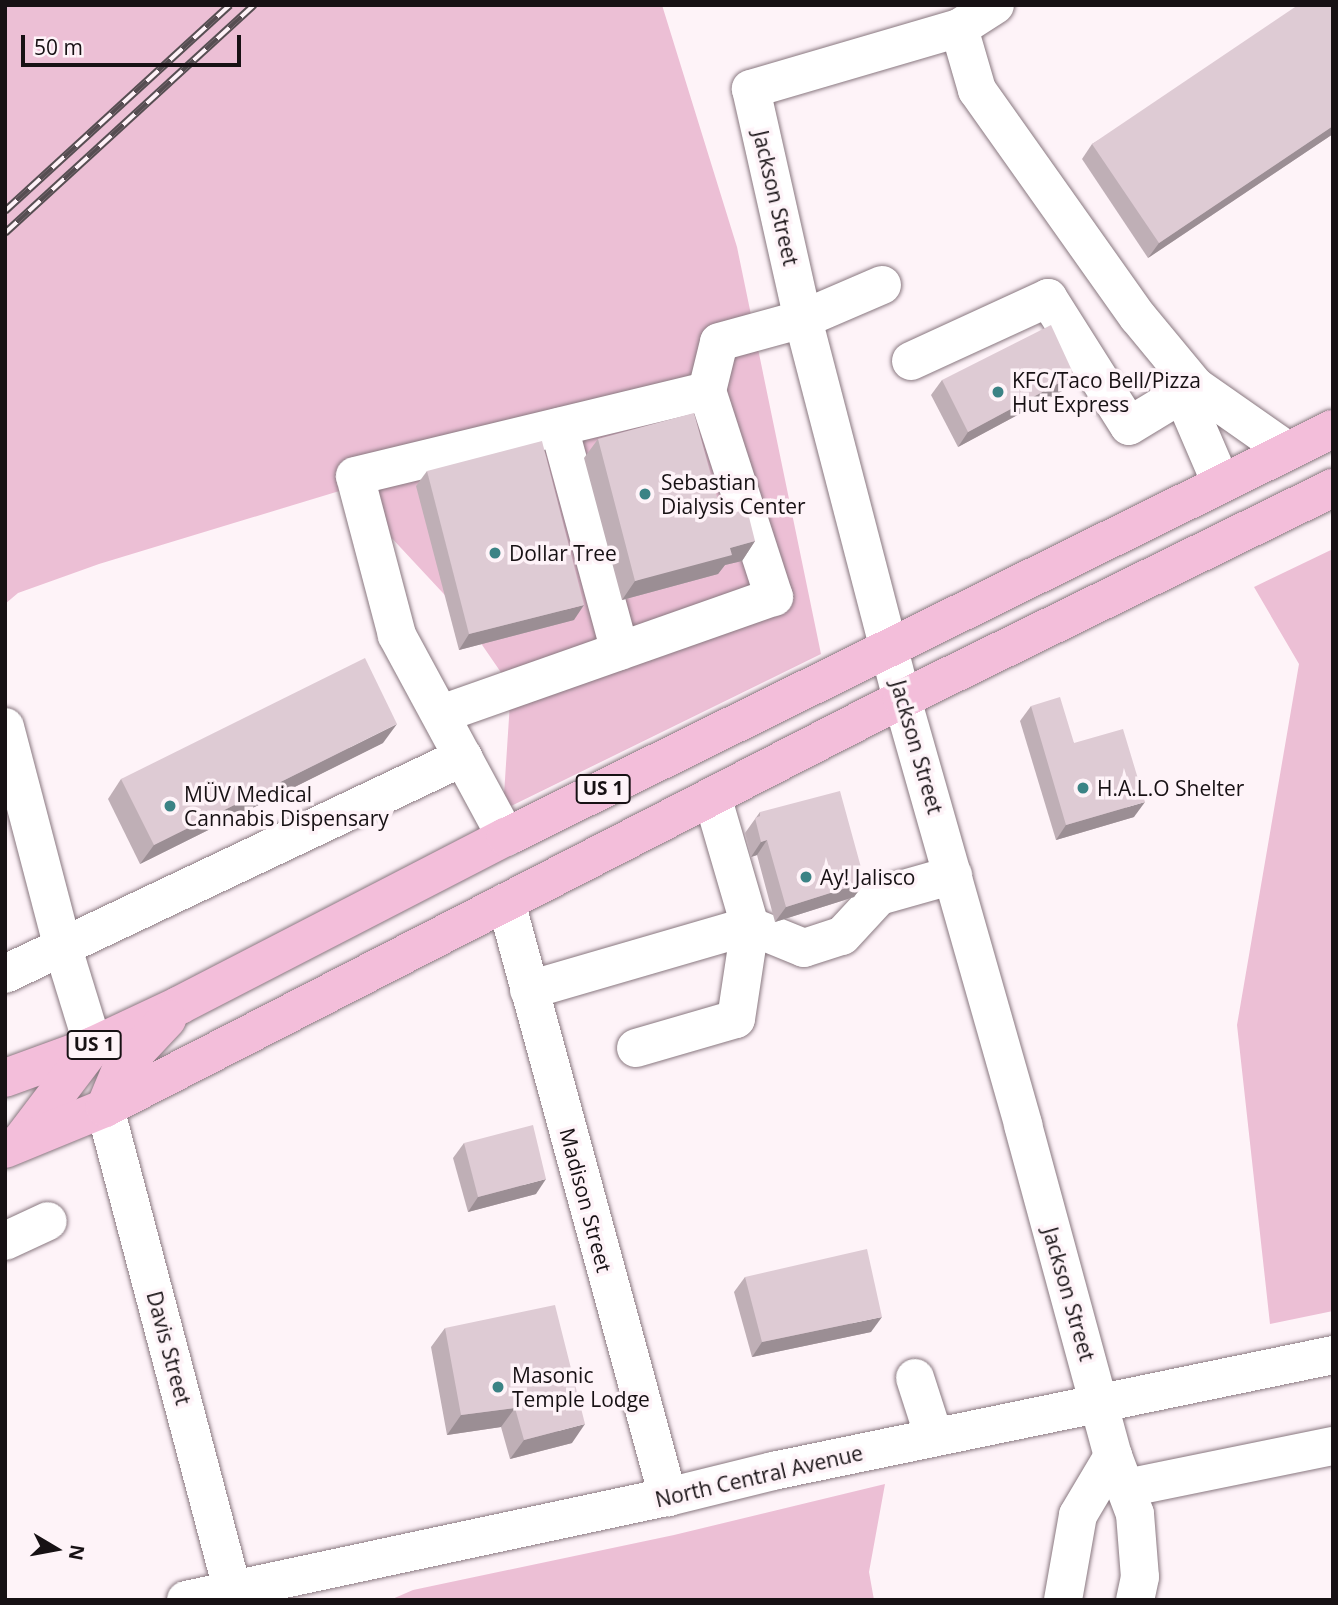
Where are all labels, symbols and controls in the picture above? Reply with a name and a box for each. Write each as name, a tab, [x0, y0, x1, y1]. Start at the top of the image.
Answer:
scale bar	[24, 21, 245, 65]
text: 50 m	[34, 33, 83, 61]
street label: Jackson Street	[748, 128, 804, 268]
place label: KFC/Taco Bell/Pizza Hut Express	[1012, 367, 1201, 417]
marker: KFC/Taco Bell/Pizza Hut Express	[990, 384, 1006, 400]
place label: Sebastian Dialysis Center	[661, 469, 806, 519]
marker: Sebastian Dialysis Center	[635, 484, 655, 504]
place label: Dollar Tree	[509, 540, 617, 566]
marker: Dollar Tree	[487, 545, 503, 561]
street label: Jackson Street	[886, 677, 948, 817]
road number: US 1	[575, 774, 631, 804]
place label: H.A.L.O Shelter	[1097, 775, 1244, 801]
marker: H.A.L.O Shelter	[1075, 780, 1091, 796]
place label: MÜV Medical Cannabis Dispensary	[184, 781, 389, 831]
marker: MÜV Medical Cannabis Dispensary	[162, 798, 178, 814]
place label: Ay! Jalisco	[820, 864, 915, 890]
marker: Ay! Jalisco	[798, 869, 814, 885]
road number: US 1	[66, 1030, 122, 1060]
street label: Madison Street	[555, 1125, 617, 1275]
street label: Jackson Street	[1038, 1224, 1100, 1364]
street label: Davis Street	[142, 1288, 196, 1408]
place label: Masonic Temple Lodge	[512, 1362, 650, 1412]
marker: Masonic Temple Lodge	[490, 1379, 506, 1395]
street label: North Central Avenue	[653, 1440, 865, 1512]
north arrow	[21, 1514, 91, 1584]
text: N	[63, 1543, 91, 1563]

